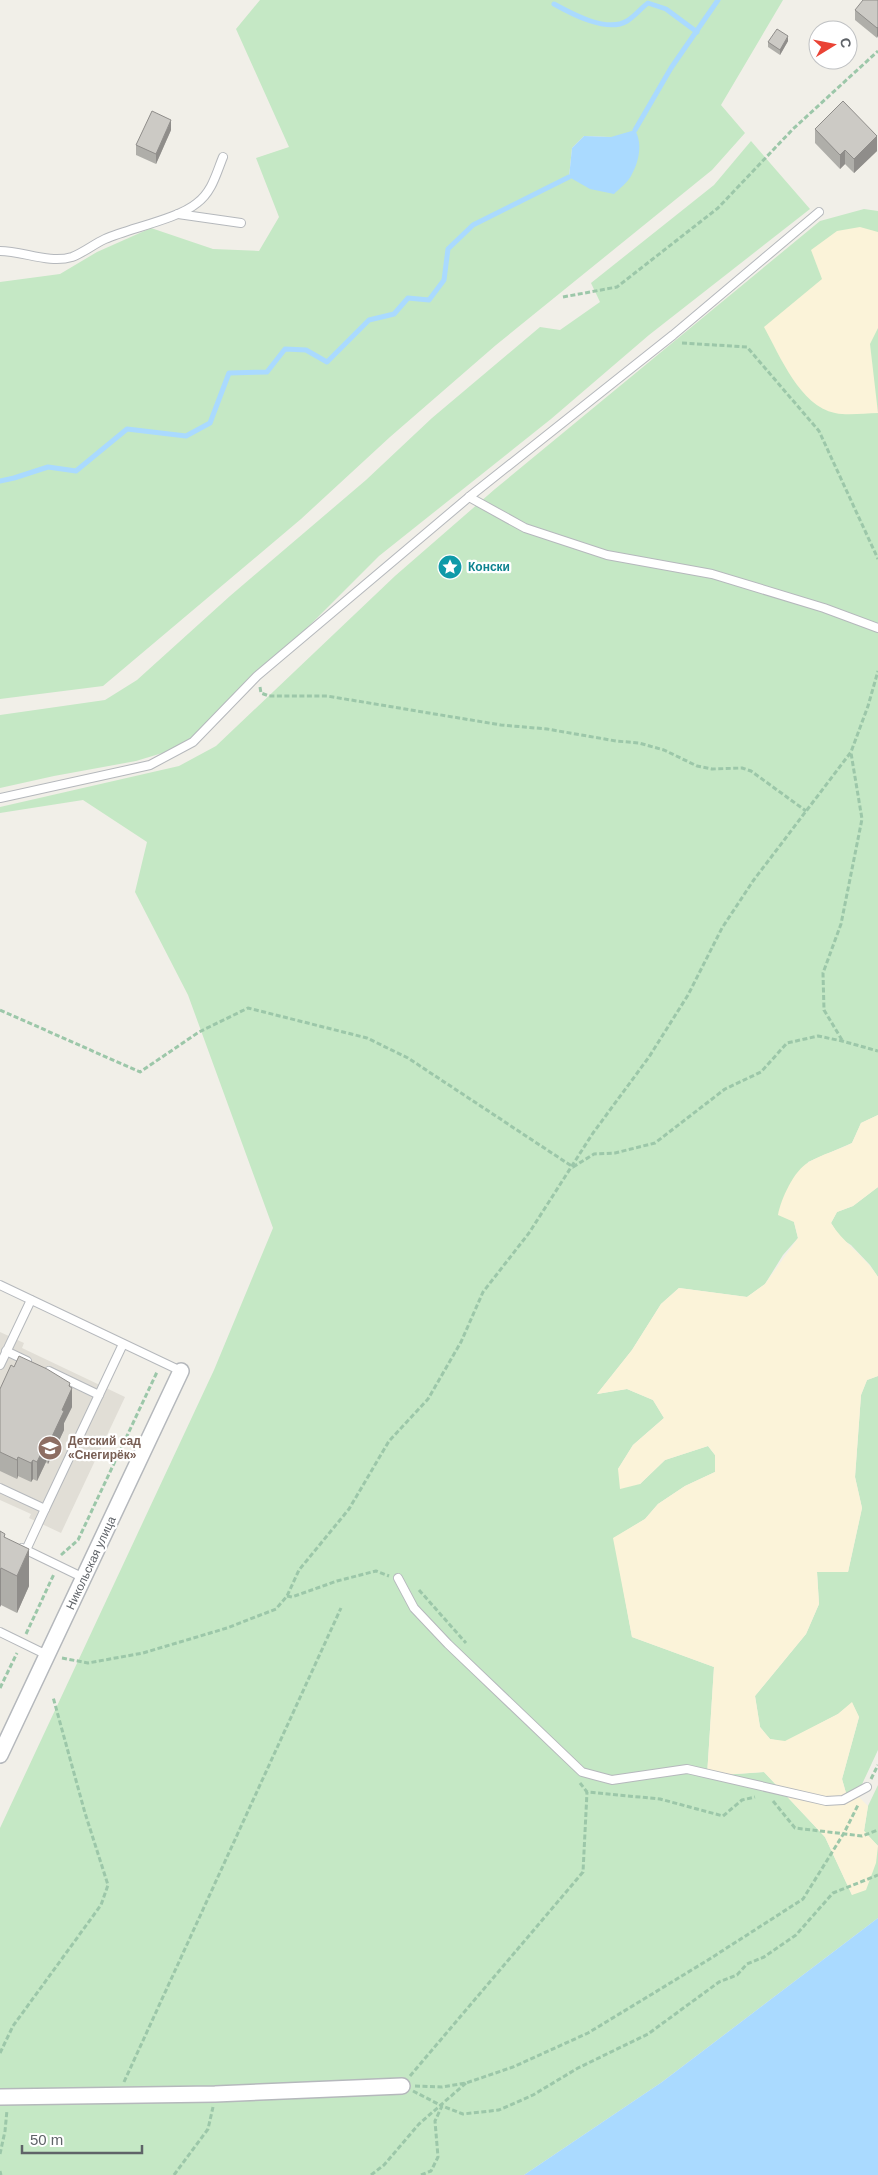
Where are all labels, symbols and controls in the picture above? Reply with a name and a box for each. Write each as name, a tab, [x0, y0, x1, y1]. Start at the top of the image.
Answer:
north arrow	[808, 20, 858, 70]
text: С	[837, 36, 855, 49]
place icon: Конски	[437, 554, 463, 580]
place label: Конски	[468, 560, 510, 574]
place label: Детский сад «Снегирёк»	[68, 1434, 141, 1462]
school or university icon: Детский сад «Снегирёк»	[37, 1435, 63, 1461]
street label: Никольская улица	[63, 1514, 119, 1612]
scale bar	[22, 2122, 142, 2154]
text: 50 m	[30, 2131, 63, 2148]

